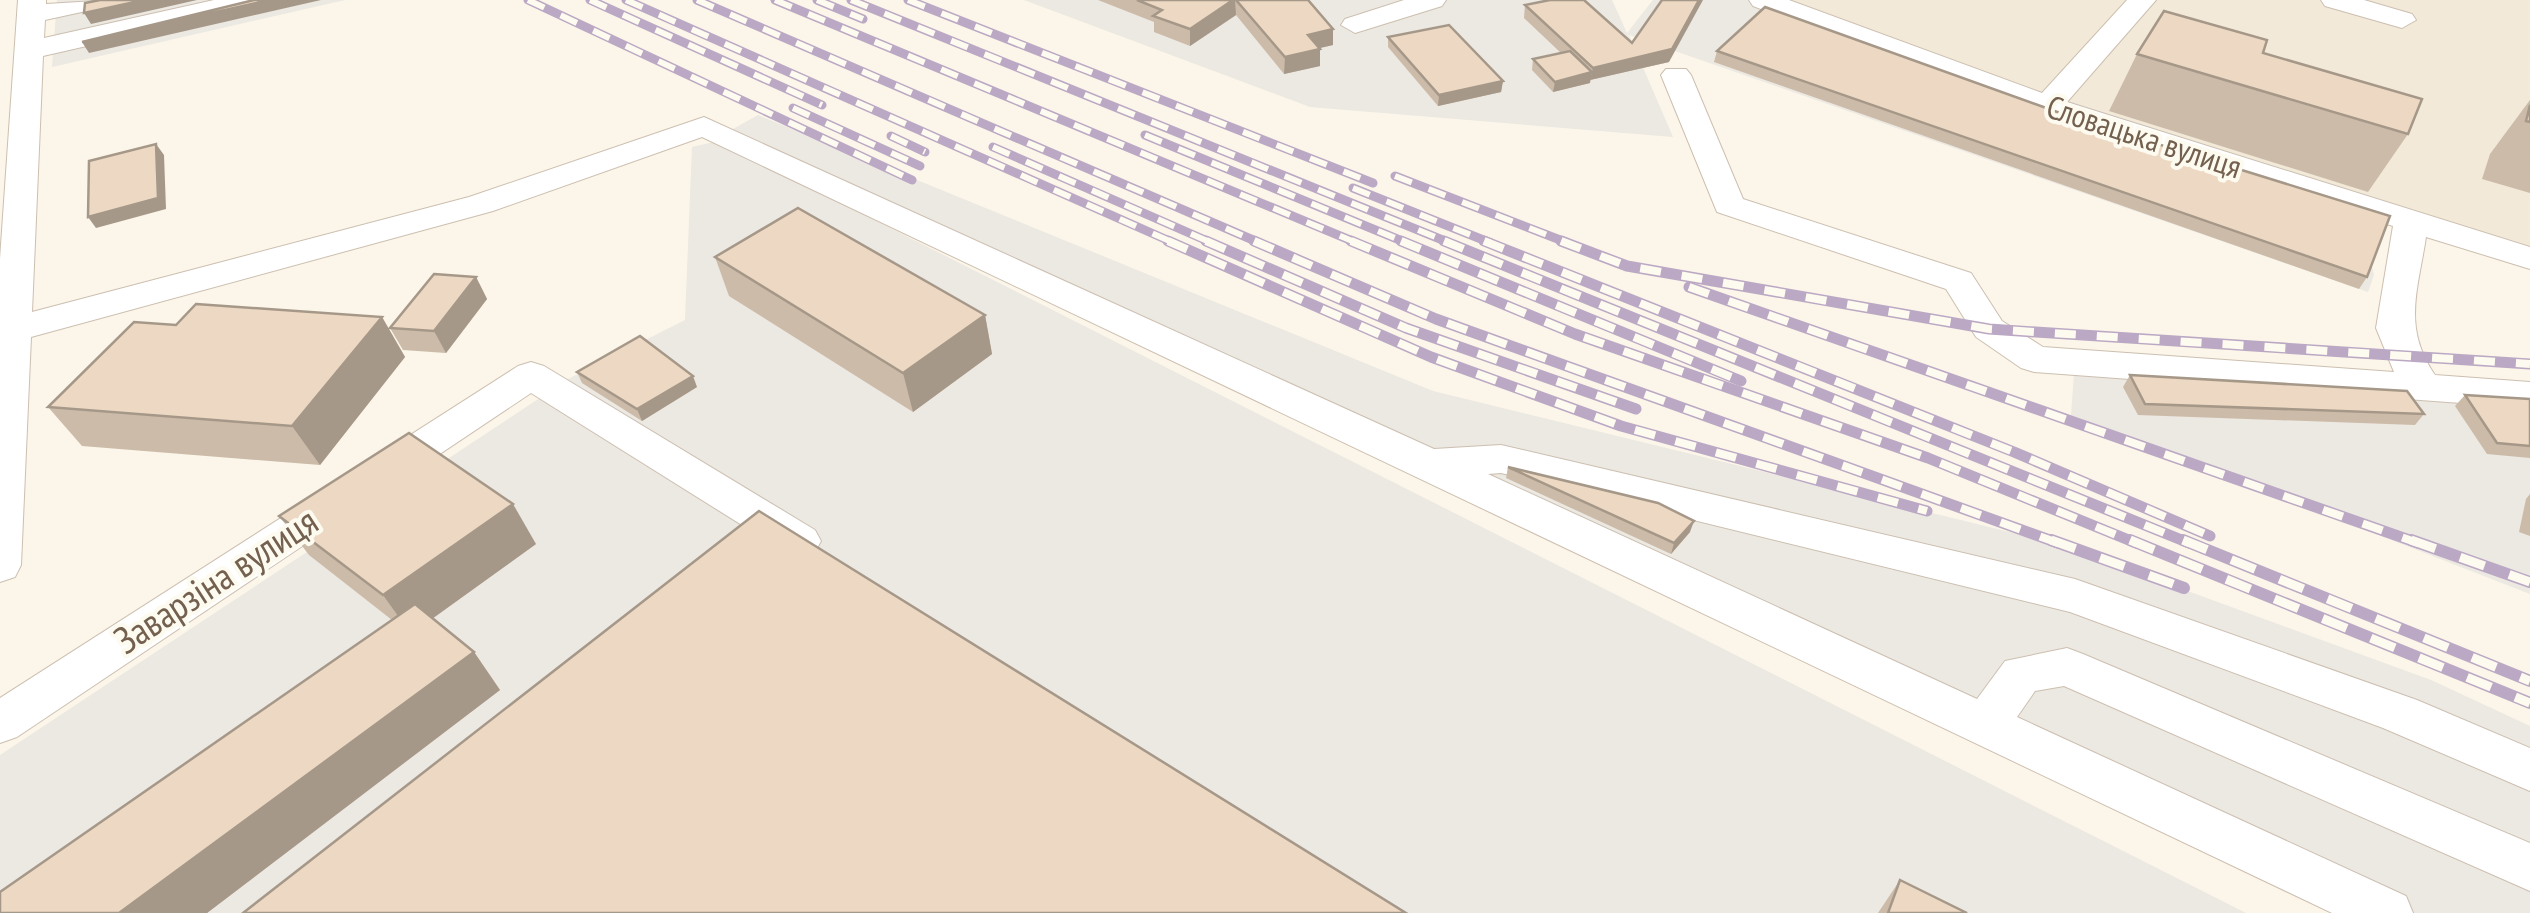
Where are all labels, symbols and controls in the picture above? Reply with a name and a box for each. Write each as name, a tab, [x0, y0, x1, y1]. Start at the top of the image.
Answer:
street label: Словацька вулиця	[2042, 85, 2247, 187]
street label: Заварзіна вулиця	[104, 496, 326, 664]

